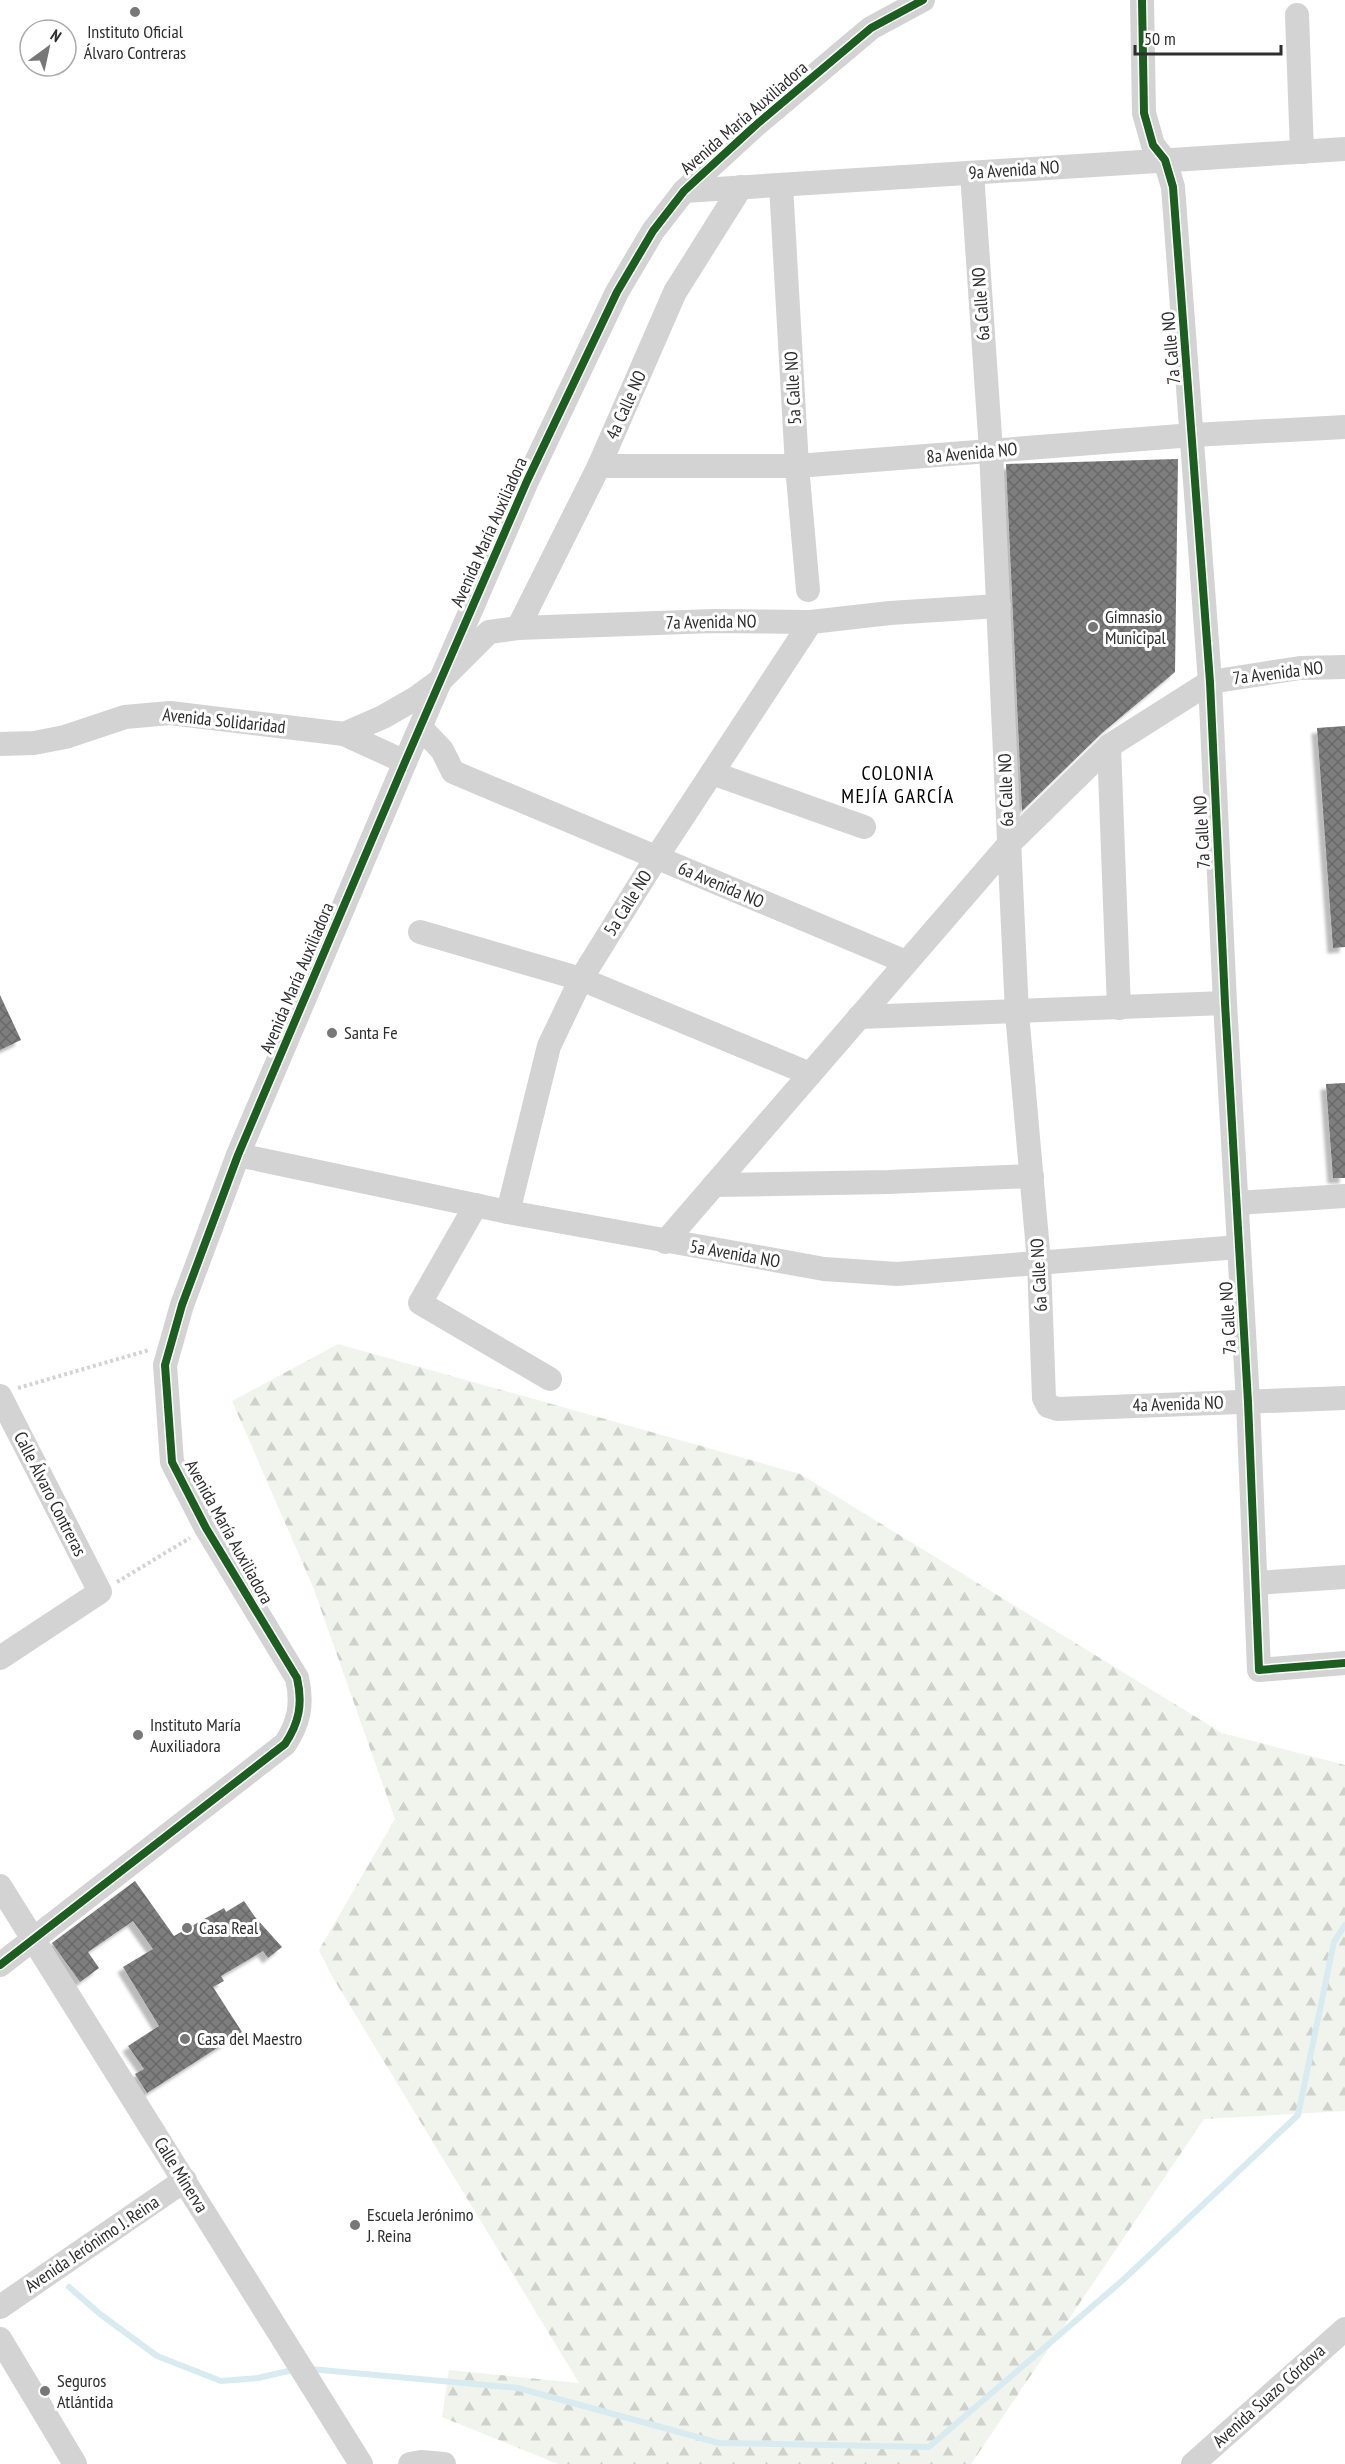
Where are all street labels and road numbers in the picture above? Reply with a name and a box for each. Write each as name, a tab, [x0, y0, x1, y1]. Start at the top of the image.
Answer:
street label: Avenida María Auxiliadora	[675, 56, 812, 179]
street label: 9a Avenida NO	[968, 155, 1060, 184]
street label: 6a Calle NO	[966, 266, 995, 342]
street label: 7a Calle NO	[1156, 310, 1185, 386]
street label: 5a Calle NO	[779, 351, 806, 425]
street label: 4a Calle NO	[600, 366, 651, 443]
street label: 8a Avenida NO	[926, 437, 1018, 468]
street label: Avenida María Auxiliadora	[445, 453, 532, 610]
street label: 7a Avenida NO	[665, 609, 757, 634]
street label: 7a Avenida NO	[1231, 656, 1325, 689]
street label: Avenida Solidaridad	[162, 703, 287, 738]
street label: 6a Calle NO	[993, 753, 1018, 827]
street label: 7a Calle NO	[1188, 795, 1215, 869]
street label: 6a Avenida NO	[675, 856, 768, 913]
street label: 5a Calle NO	[598, 865, 657, 940]
street label: Avenida María Auxiliadora	[254, 899, 339, 1057]
street label: 5a Avenida NO	[688, 1234, 782, 1273]
street label: 6a Calle NO	[1025, 1238, 1052, 1312]
street label: 7a Calle NO	[1214, 1281, 1241, 1355]
street label: 4a Avenida NO	[1132, 1390, 1224, 1417]
street label: Calle Álvaro Contreras	[9, 1428, 92, 1560]
street label: Avenida María Auxiliadora	[180, 1455, 279, 1608]
street label: Calle Minerva	[149, 2133, 214, 2217]
street label: Avenida Jerónimo J. Reina	[20, 2190, 163, 2297]
street label: Avenida Suazo Córdova	[1208, 2339, 1330, 2452]

